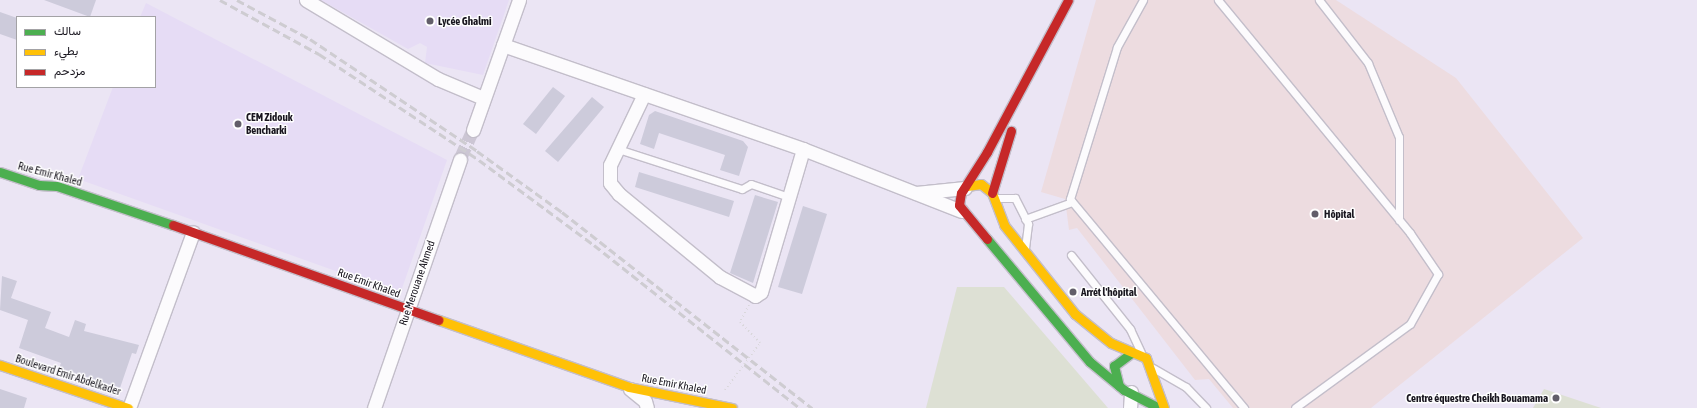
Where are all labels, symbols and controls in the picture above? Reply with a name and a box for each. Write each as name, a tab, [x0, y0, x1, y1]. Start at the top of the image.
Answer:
place label: Lycée Ghalmi	[438, 14, 492, 28]
legend	[16, 16, 156, 88]
marker: Lycée Ghalmi	[425, 16, 435, 26]
text: سالك	[54, 24, 81, 38]
text: بطيء	[54, 44, 78, 58]
text: مزدحم	[54, 64, 85, 78]
place label: CEM Zidouk Bencharki	[246, 111, 293, 137]
marker: CEM Zidouk Bencharki	[233, 119, 243, 129]
street label: Rue Emir Khaled	[16, 159, 84, 189]
place label: Hôpital	[1324, 207, 1355, 221]
marker: Hôpital	[1309, 208, 1321, 220]
street label: Rue Merouane Ahmed	[396, 239, 438, 327]
street label: Rue Emir Khaled	[336, 266, 402, 300]
place label: Arrét l'hôpital	[1081, 285, 1137, 299]
marker: Arrét l'hôpital	[1068, 287, 1078, 297]
street label: Boulevard Emir Abdelkader	[14, 352, 122, 398]
street label: Rue Emir Khaled	[640, 371, 708, 397]
place label: Centre équestre Cheikh Bouamama	[1406, 391, 1548, 405]
marker: Centre équestre Cheikh Bouamama	[1551, 393, 1561, 403]

